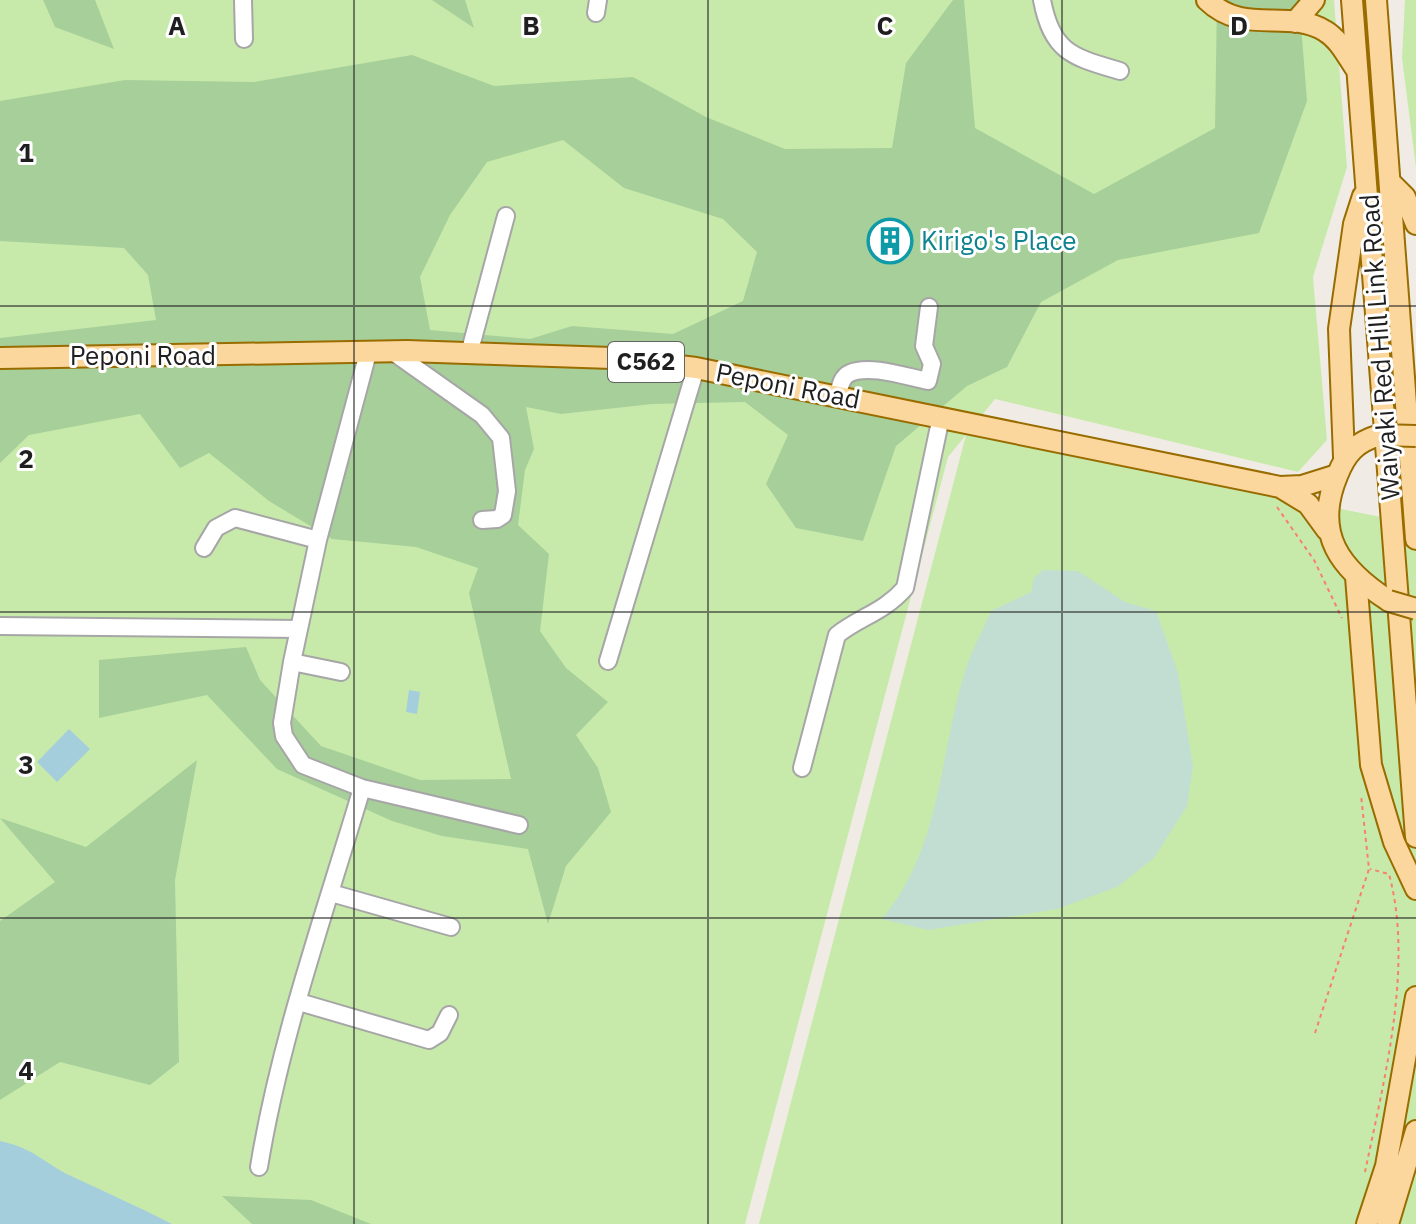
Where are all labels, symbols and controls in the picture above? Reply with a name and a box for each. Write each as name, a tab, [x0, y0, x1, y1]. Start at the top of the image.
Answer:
text: A	[168, 8, 186, 42]
text: B	[522, 8, 540, 42]
text: C	[877, 8, 894, 42]
text: D	[1230, 8, 1248, 42]
text: 1	[18, 135, 34, 169]
street label: Waiyaki Red Hill Link Road	[1351, 193, 1407, 501]
building icon: Kirigo's Place	[866, 217, 914, 265]
place label: Kirigo's Place	[921, 223, 1077, 257]
street label: Peponi Road	[70, 338, 216, 372]
road number: C562	[608, 342, 684, 382]
street label: Peponi Road	[713, 354, 863, 416]
text: 2	[18, 441, 34, 475]
text: 3	[18, 747, 34, 781]
text: 4	[18, 1053, 34, 1087]

